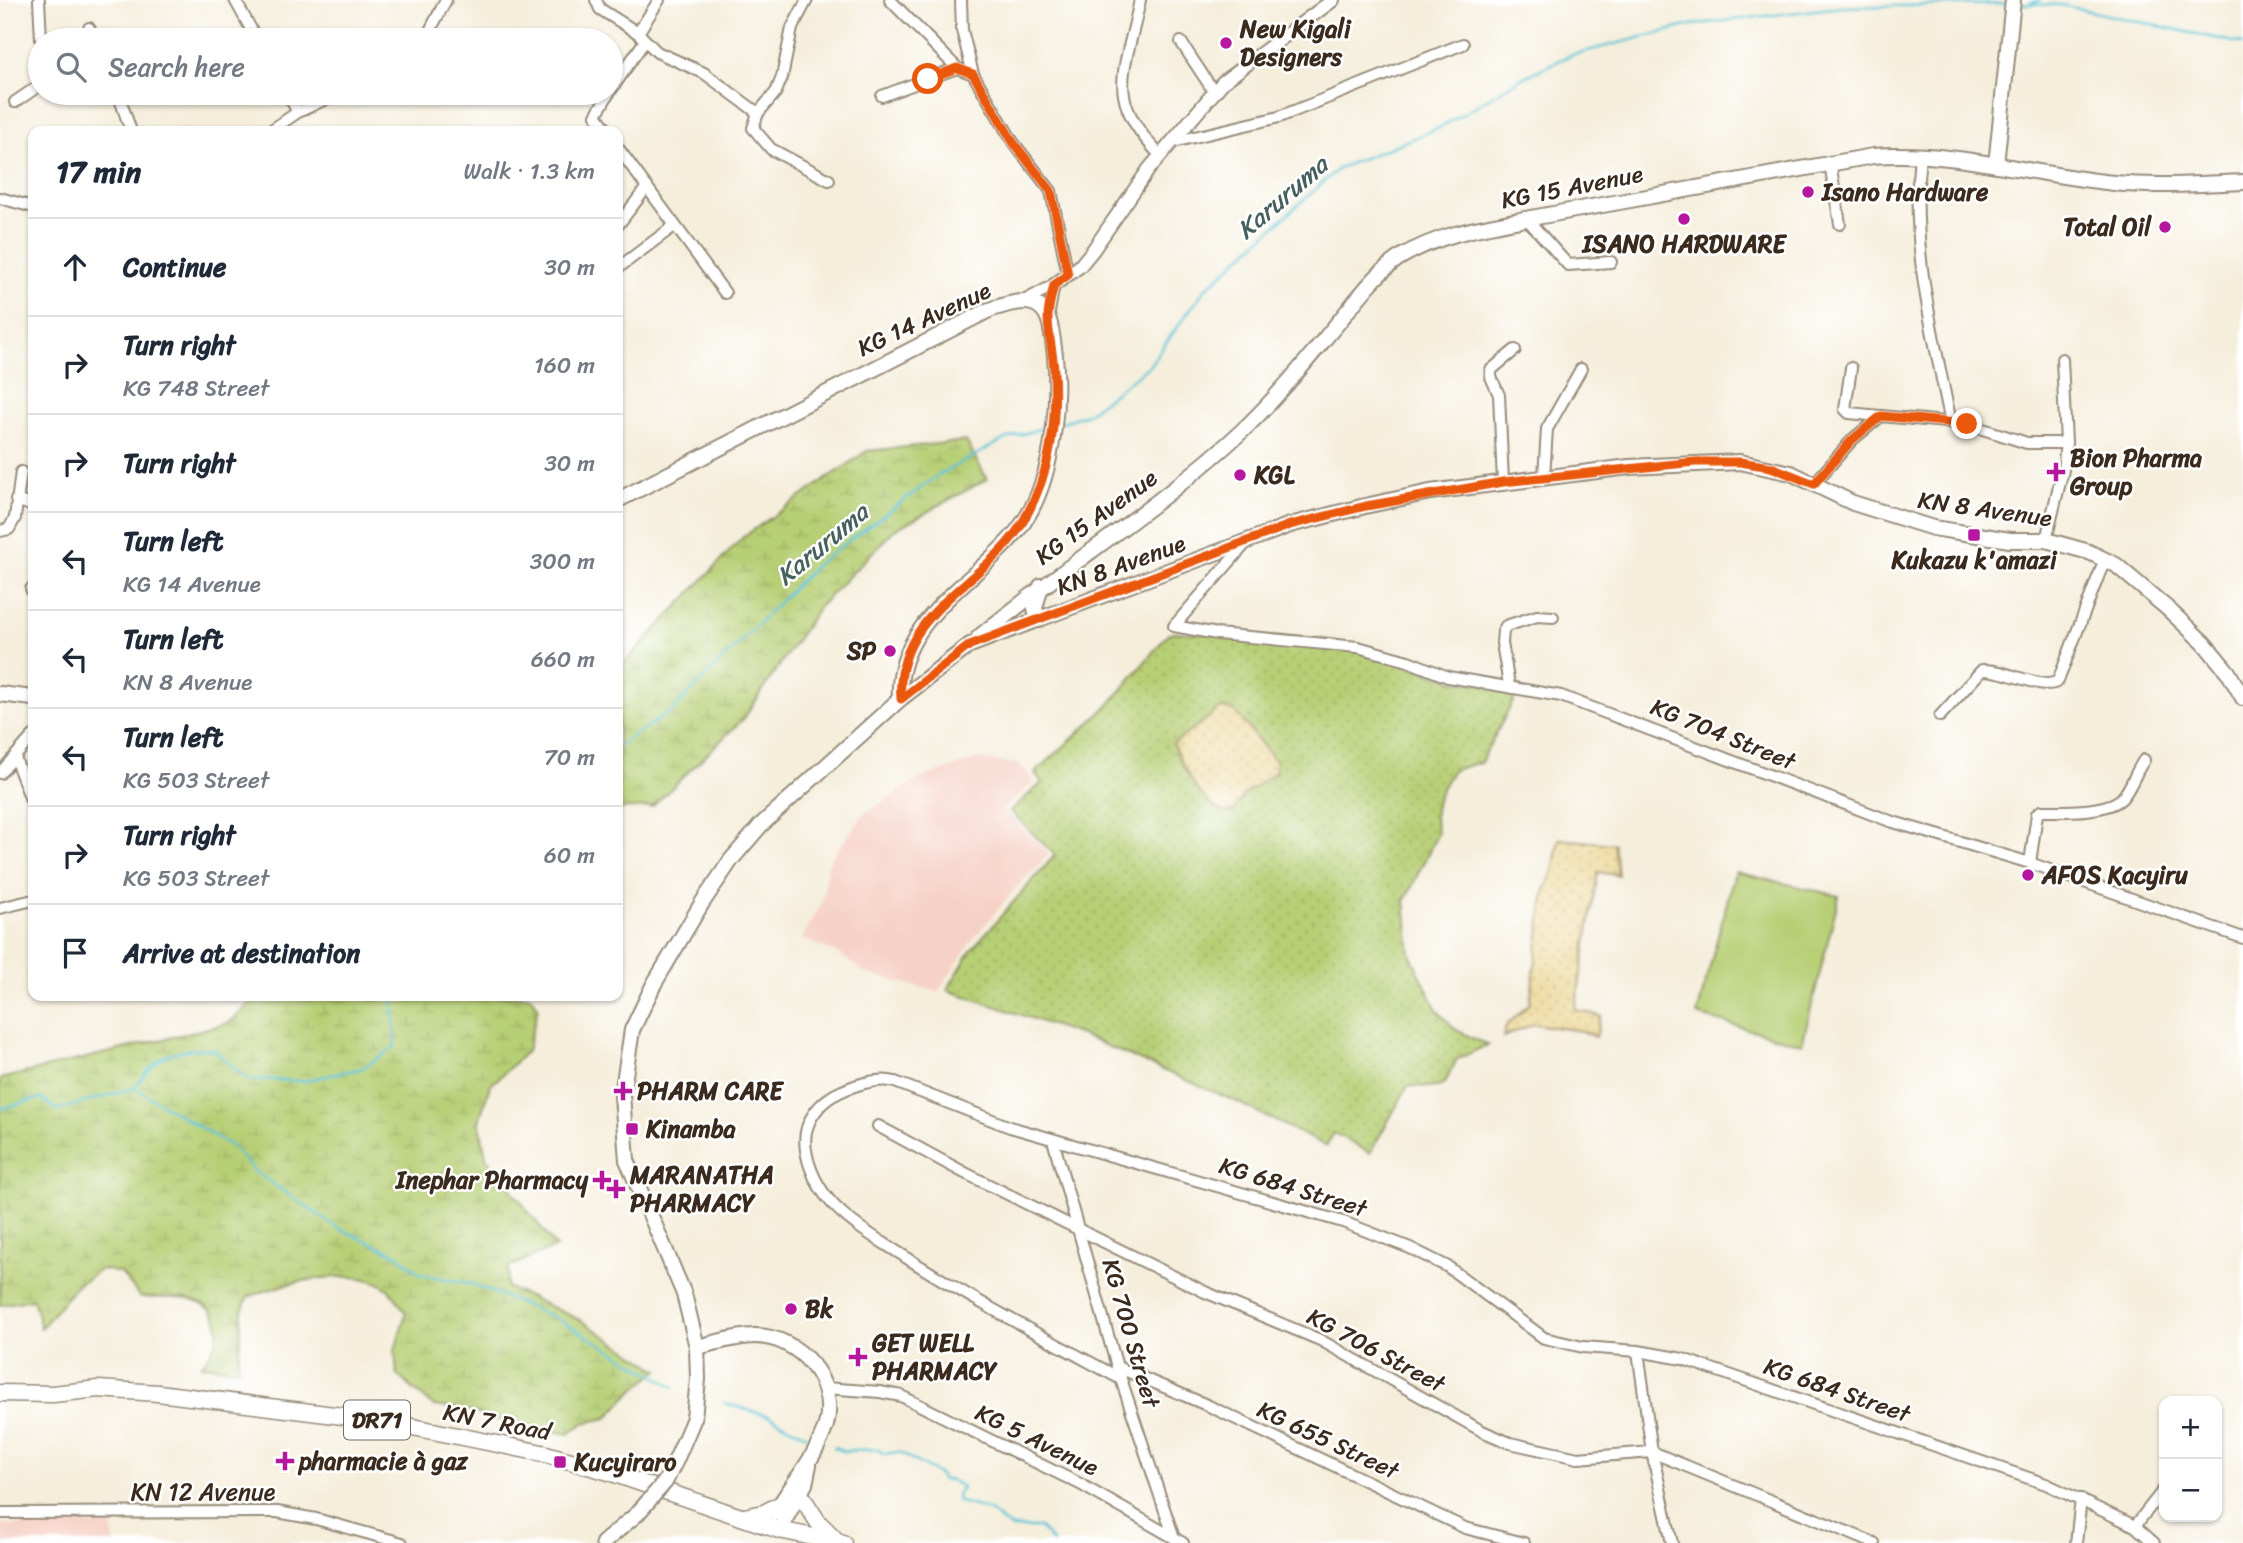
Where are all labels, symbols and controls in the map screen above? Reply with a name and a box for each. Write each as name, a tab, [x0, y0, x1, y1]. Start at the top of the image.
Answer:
place label: New Kigali Designers	[1239, 8, 1352, 78]
search box	[28, 28, 623, 105]
marker: New Kigali Designers	[1218, 35, 1234, 51]
text: Search here	[108, 44, 245, 90]
icon: search	[52, 48, 90, 86]
route start	[912, 63, 943, 94]
water label: Karuruma	[1225, 142, 1340, 251]
text: 17 min	[56, 145, 141, 199]
text: Walk · 1.3 km	[464, 151, 595, 192]
street label: KG 15 Avenue	[1498, 153, 1647, 221]
place label: Isano Hardware	[1820, 171, 1989, 213]
marker: Isano Hardware	[1800, 184, 1816, 200]
place label: Total Oil	[2063, 206, 2152, 248]
marker: ISANO HARDWARE	[1676, 211, 1692, 227]
marker: Total Oil	[2157, 219, 2173, 235]
place label: ISANO HARDWARE	[1580, 223, 1787, 265]
text: Continue	[123, 244, 226, 290]
text: 30 m	[544, 247, 595, 288]
icon: ahead	[56, 248, 94, 286]
street label: KG 14 Avenue	[850, 269, 998, 368]
text: Turn right	[123, 322, 236, 368]
text: 160 m	[534, 345, 595, 386]
icon: right	[56, 346, 94, 384]
text: KG 748 Street	[123, 368, 269, 409]
route end	[1951, 408, 1982, 439]
place label: Bion Pharma Group	[2070, 437, 2202, 507]
text: Turn right	[123, 440, 236, 486]
text: 30 m	[544, 443, 595, 484]
icon: right	[56, 444, 94, 482]
place label: KGL	[1253, 454, 1296, 496]
street label: KG 15 Avenue	[1026, 458, 1167, 576]
marker: Bion Pharma Group	[2048, 464, 2064, 480]
marker: KGL	[1232, 467, 1248, 483]
street label: KN 8 Avenue	[1915, 479, 2055, 539]
water label: Karuruma	[765, 489, 881, 597]
text: Turn left	[123, 518, 223, 564]
street label: KN 8 Avenue	[1050, 522, 1192, 608]
marker: Kukazu k'amazi	[1966, 527, 1982, 543]
place label: Kukazu k'amazi	[1890, 539, 2058, 581]
text: 300 m	[530, 541, 595, 582]
icon: left	[56, 542, 94, 580]
text: KG 14 Avenue	[123, 564, 261, 605]
text: Turn left	[123, 616, 223, 662]
place label: SP	[846, 630, 877, 672]
text: 660 m	[531, 639, 595, 680]
icon: left	[56, 640, 94, 678]
marker: SP	[882, 643, 898, 659]
text: KN 8 Avenue	[123, 662, 252, 703]
street label: KG 704 Street	[1644, 686, 1803, 783]
text: Turn left	[123, 714, 223, 760]
text: 70 m	[544, 737, 595, 778]
icon: left	[56, 738, 94, 776]
text: KG 503 Street	[123, 760, 269, 801]
text: Turn right	[123, 812, 236, 858]
text: 60 m	[544, 835, 595, 876]
icon: right	[56, 836, 94, 874]
place label: AFOS Kacyiru	[2041, 854, 2188, 896]
text: KG 503 Street	[123, 858, 269, 899]
marker: AFOS Kacyiru	[2020, 867, 2036, 883]
text: Arrive at destination	[123, 930, 360, 976]
icon: arrive	[56, 934, 94, 972]
place label: PHARM CARE	[637, 1070, 784, 1112]
marker: PHARM CARE	[615, 1083, 631, 1099]
place label: Kinamba	[645, 1108, 736, 1150]
marker: Kinamba	[624, 1121, 640, 1137]
street label: KG 684 Street	[1214, 1145, 1373, 1230]
place label: MARANATHA PHARMACY	[629, 1154, 774, 1224]
place label: Inephar Pharmacy	[394, 1159, 589, 1201]
marker: Inephar Pharmacy	[594, 1172, 610, 1188]
marker: MARANATHA PHARMACY	[608, 1181, 624, 1197]
street label: KG 700 Street	[1090, 1253, 1173, 1414]
place label: Bk	[805, 1288, 834, 1330]
street label: KG 706 Street	[1299, 1296, 1454, 1405]
marker: Bk	[783, 1301, 799, 1317]
place label: GET WELL PHARMACY	[872, 1322, 998, 1392]
street label: KG 684 Street	[1758, 1345, 1917, 1435]
marker: GET WELL PHARMACY	[850, 1349, 866, 1365]
street label: KG 655 Street	[1250, 1389, 1407, 1492]
street label: KN 7 Road	[440, 1391, 557, 1453]
street label: KG 5 Avenue	[968, 1392, 1106, 1488]
map controls	[2159, 1396, 2222, 1522]
button: +	[2159, 1396, 2222, 1459]
road number: DR71	[344, 1400, 410, 1440]
place label: pharmacie à gaz	[297, 1440, 469, 1482]
place label: Kucyiraro	[573, 1441, 677, 1483]
marker: pharmacie à gaz	[277, 1453, 293, 1469]
marker: Kucyiraro	[552, 1454, 568, 1470]
button: −	[2159, 1459, 2222, 1522]
street label: KN 12 Avenue	[131, 1471, 276, 1513]

